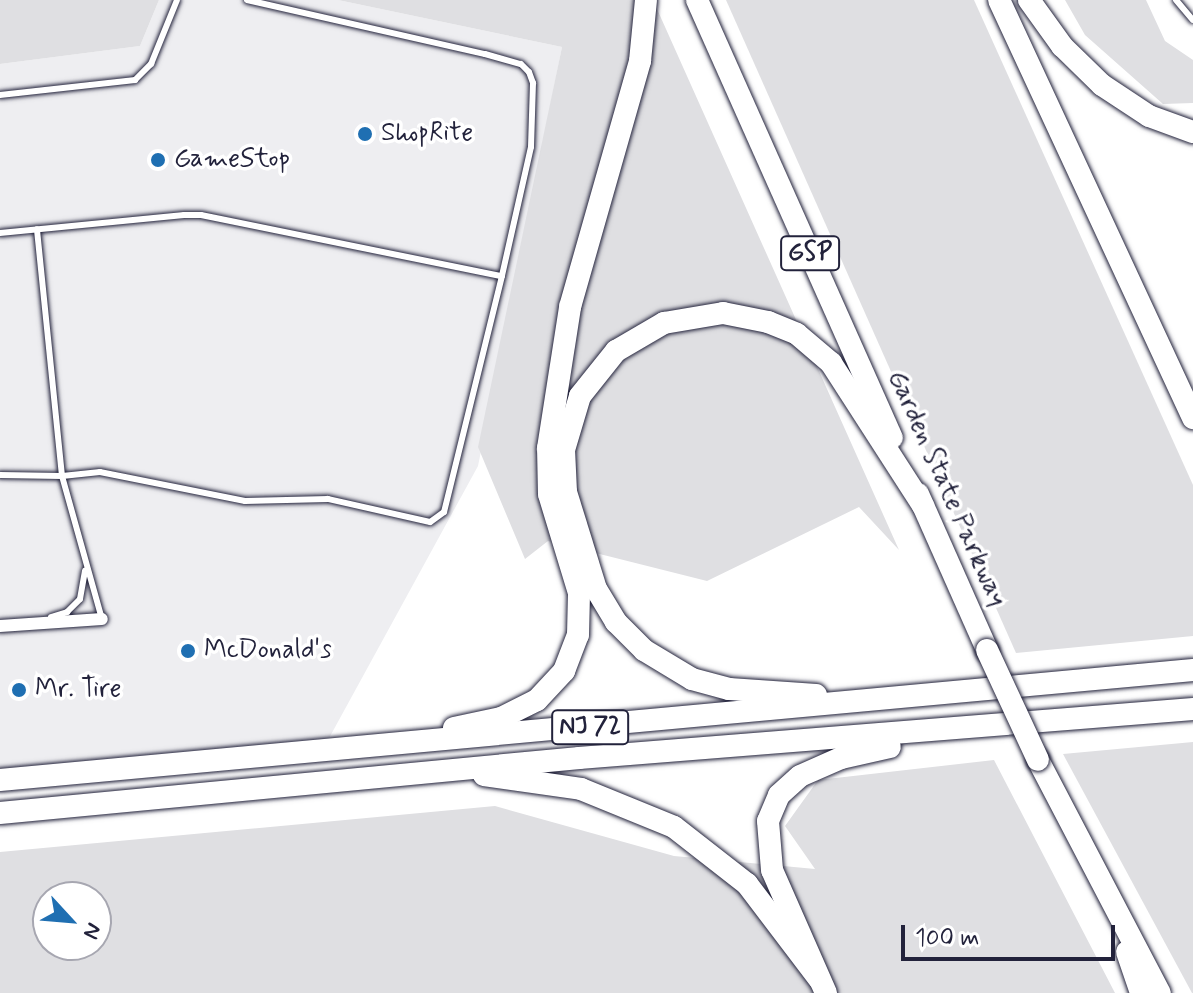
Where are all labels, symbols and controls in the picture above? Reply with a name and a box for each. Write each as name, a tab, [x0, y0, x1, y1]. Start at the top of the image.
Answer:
place label: ShopRite	[381, 118, 473, 150]
marker: ShopRite	[356, 125, 374, 143]
place label: GameStop	[174, 144, 290, 176]
marker: GameStop	[149, 151, 167, 169]
road number: GSP	[780, 233, 840, 273]
street label: Garden State Parkway	[881, 369, 1011, 609]
place label: McDonald's	[204, 635, 332, 667]
marker: McDonald's	[179, 642, 197, 660]
place label: Mr. Tire	[35, 674, 121, 706]
marker: Mr. Tire	[10, 681, 28, 699]
road number: NJ 72	[550, 707, 630, 747]
north arrow	[32, 881, 112, 961]
scale bar	[905, 909, 1119, 959]
text: N	[76, 918, 108, 943]
text: 100 m	[915, 923, 979, 954]

